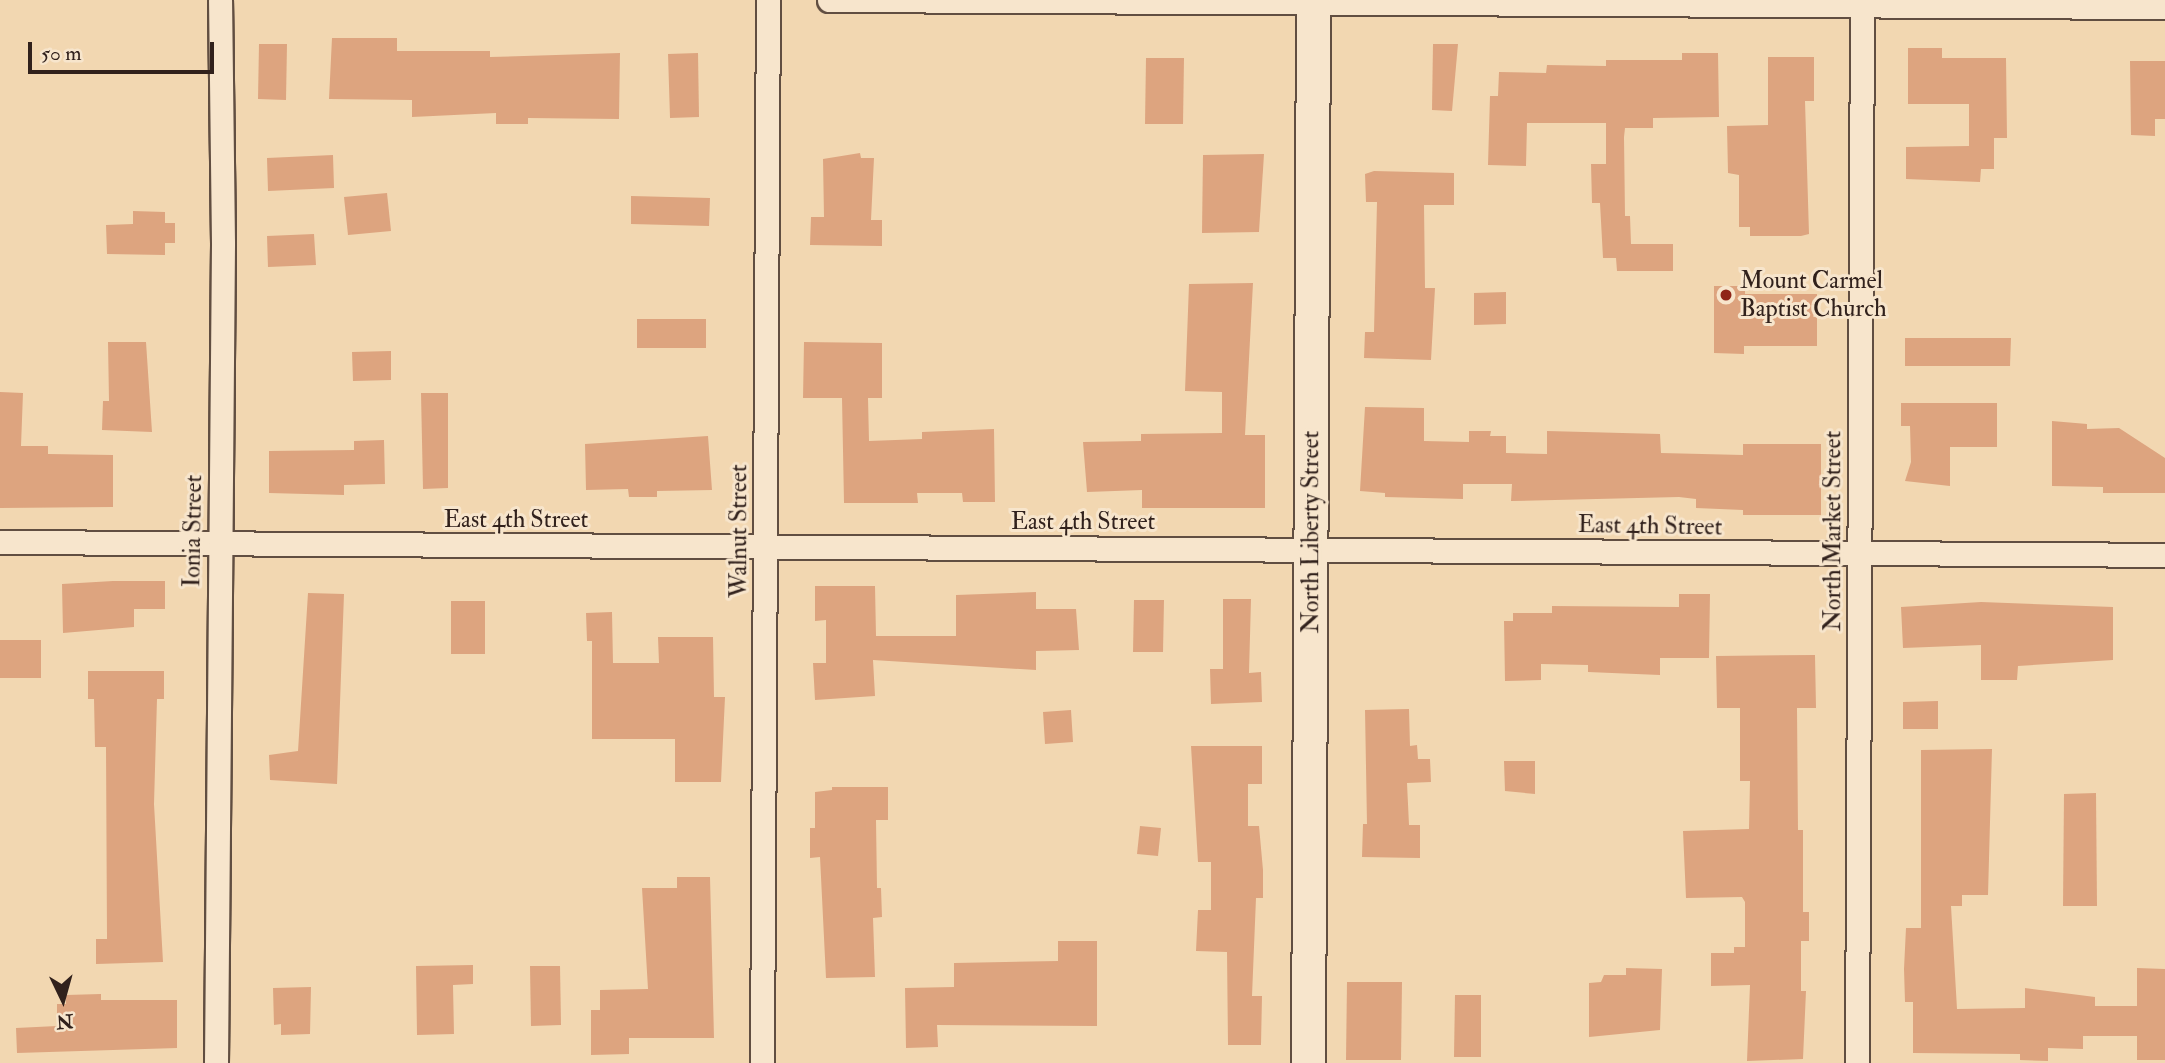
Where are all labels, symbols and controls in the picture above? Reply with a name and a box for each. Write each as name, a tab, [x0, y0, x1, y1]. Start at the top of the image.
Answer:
scale bar	[32, 28, 217, 72]
text: 50 m	[41, 40, 82, 67]
place label: Mount Carmel Baptist Church	[1740, 267, 1886, 323]
marker: Mount Carmel Baptist Church	[1718, 287, 1734, 303]
street label: North Liberty Street	[1297, 431, 1325, 633]
street label: North Market Street	[1819, 431, 1847, 631]
street label: Walnut Street	[725, 464, 753, 598]
street label: Ionia Street	[178, 475, 208, 587]
street label: East 4th Street	[444, 506, 588, 534]
street label: East 4th Street	[1011, 508, 1155, 536]
street label: East 4th Street	[1578, 510, 1722, 542]
north arrow	[28, 965, 98, 1035]
text: N	[55, 1008, 74, 1034]

